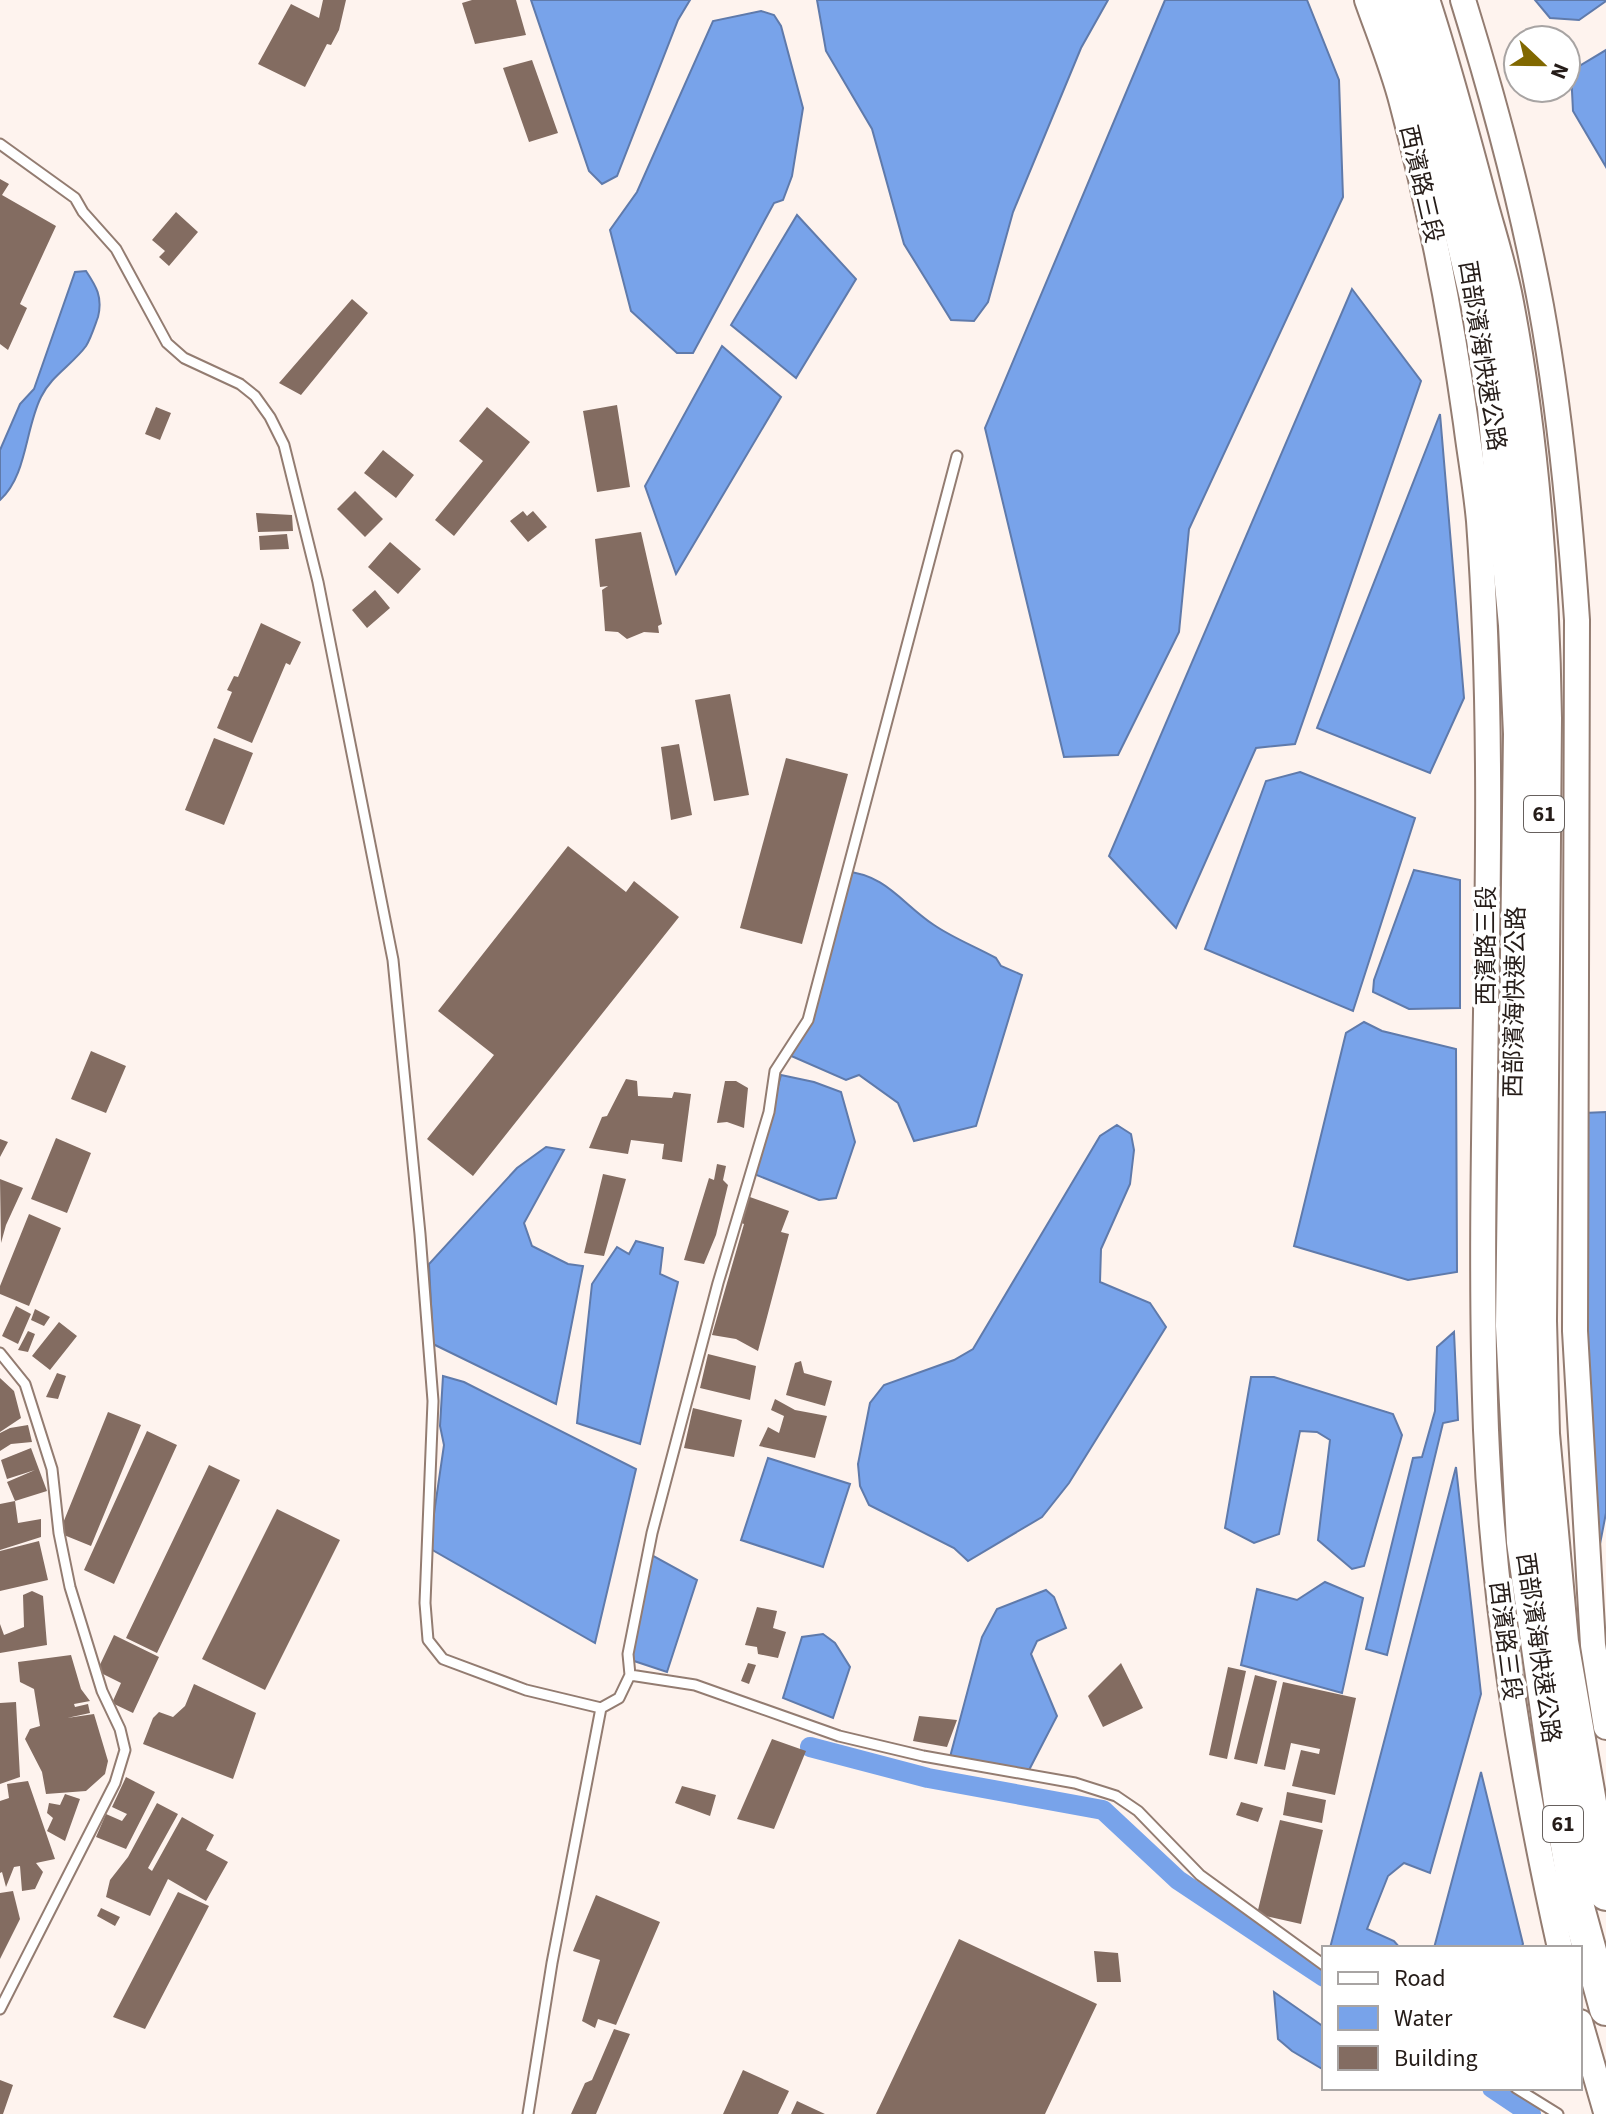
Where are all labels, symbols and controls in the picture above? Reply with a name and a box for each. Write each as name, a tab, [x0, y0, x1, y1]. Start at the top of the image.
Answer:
north arrow	[1502, 24, 1582, 104]
text: N	[1542, 58, 1577, 84]
street label: 西濱路三段	[1390, 122, 1452, 246]
street label: 西部濱海快速公路	[1450, 258, 1514, 454]
road number: 61	[1524, 796, 1564, 832]
street label: 西濱路三段	[1469, 886, 1504, 1006]
street label: 西部濱海快速公路	[1496, 906, 1534, 1098]
street label: 西部濱海快速公路	[1507, 1550, 1569, 1746]
street label: 西濱路三段	[1480, 1579, 1530, 1703]
road number: 61	[1543, 1806, 1583, 1842]
legend	[1322, 1946, 1582, 2090]
text: Road	[1394, 1961, 1446, 1996]
text: Water	[1394, 2001, 1453, 2036]
text: Building	[1394, 2041, 1478, 2076]

